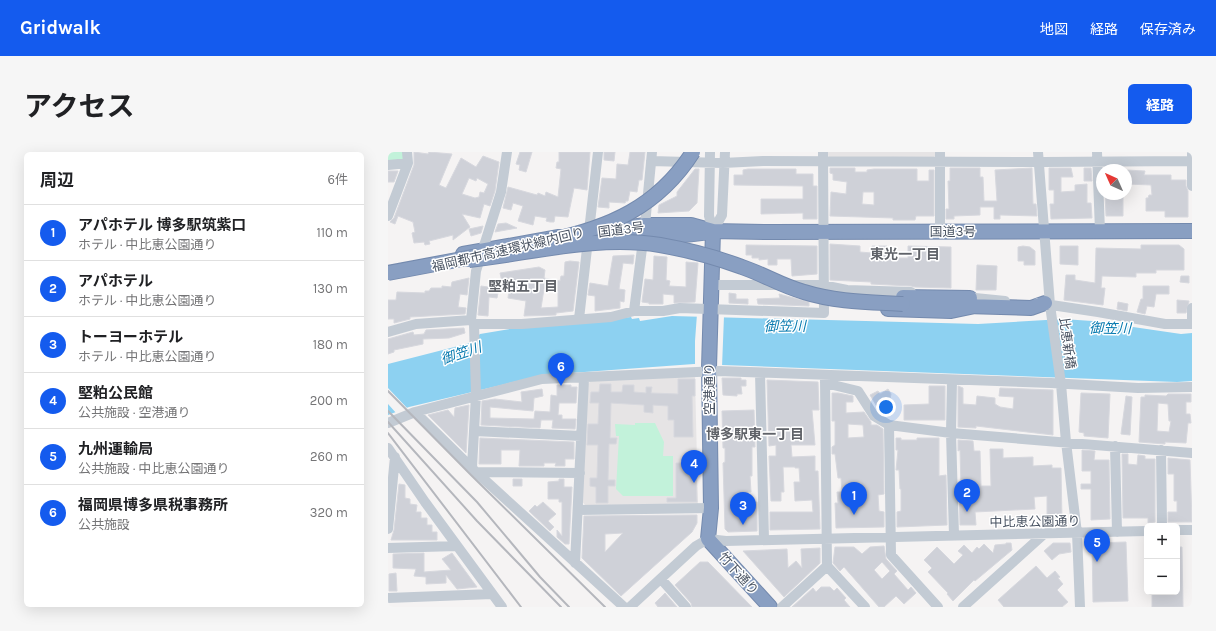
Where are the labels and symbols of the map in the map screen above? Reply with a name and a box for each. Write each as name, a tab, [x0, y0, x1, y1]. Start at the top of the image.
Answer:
north arrow	[1096, 164, 1132, 200]
street label: 国道3号	[597, 219, 645, 240]
street label: 国道3号	[930, 224, 976, 239]
street label: 福岡都市高速環状線内回り	[430, 225, 586, 274]
district label: 東光一丁目	[870, 246, 940, 263]
district label: 堅粕五丁目	[488, 278, 558, 295]
street label: 比恵新橋	[1056, 316, 1079, 370]
water label: 御笠川	[764, 318, 808, 335]
water label: 御笠川	[1089, 320, 1133, 337]
water label: 御笠川	[439, 338, 486, 368]
pin: 6	[548, 353, 574, 386]
street label: 空港通り	[702, 363, 717, 415]
your location	[876, 397, 896, 417]
district label: 博多駅東一丁目	[706, 426, 804, 443]
pin: 4	[681, 450, 707, 483]
pin: 2	[954, 479, 980, 512]
pin: 1	[841, 482, 867, 515]
pin: 3	[730, 492, 756, 525]
street label: 中比恵公園通り	[989, 513, 1081, 530]
pin: 5	[1084, 529, 1110, 562]
street label: 竹下通り	[716, 549, 762, 598]

